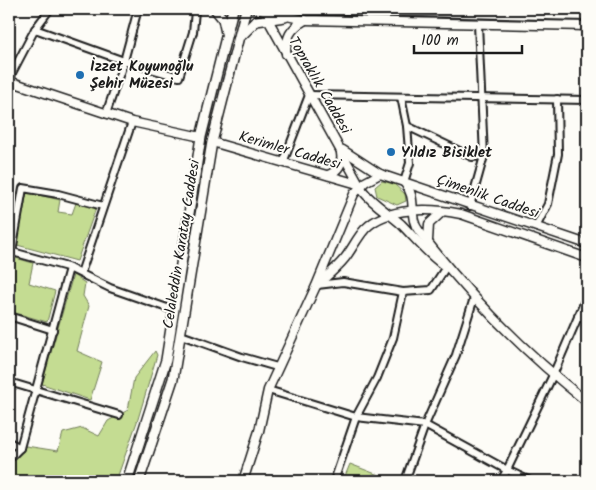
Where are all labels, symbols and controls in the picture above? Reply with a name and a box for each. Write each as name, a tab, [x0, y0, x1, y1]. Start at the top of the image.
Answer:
scale bar	[414, 22, 521, 54]
text: 100 m	[421, 29, 459, 53]
street label: Topraklık Caddesi	[281, 32, 358, 140]
place label: İzzet Koyunoğlu Şehir Müzesi	[90, 55, 194, 96]
marker: İzzet Koyunoğlu Şehir Müzesi	[74, 69, 86, 81]
street label: Kerimler Caddesi	[236, 125, 345, 177]
place label: Yıldız Bisiklet	[401, 141, 492, 165]
marker: Yıldız Bisiklet	[385, 146, 397, 158]
street label: Celaleddin Karatay Caddesi	[157, 156, 207, 330]
street label: Çimenlik Caddesi	[433, 168, 544, 226]

